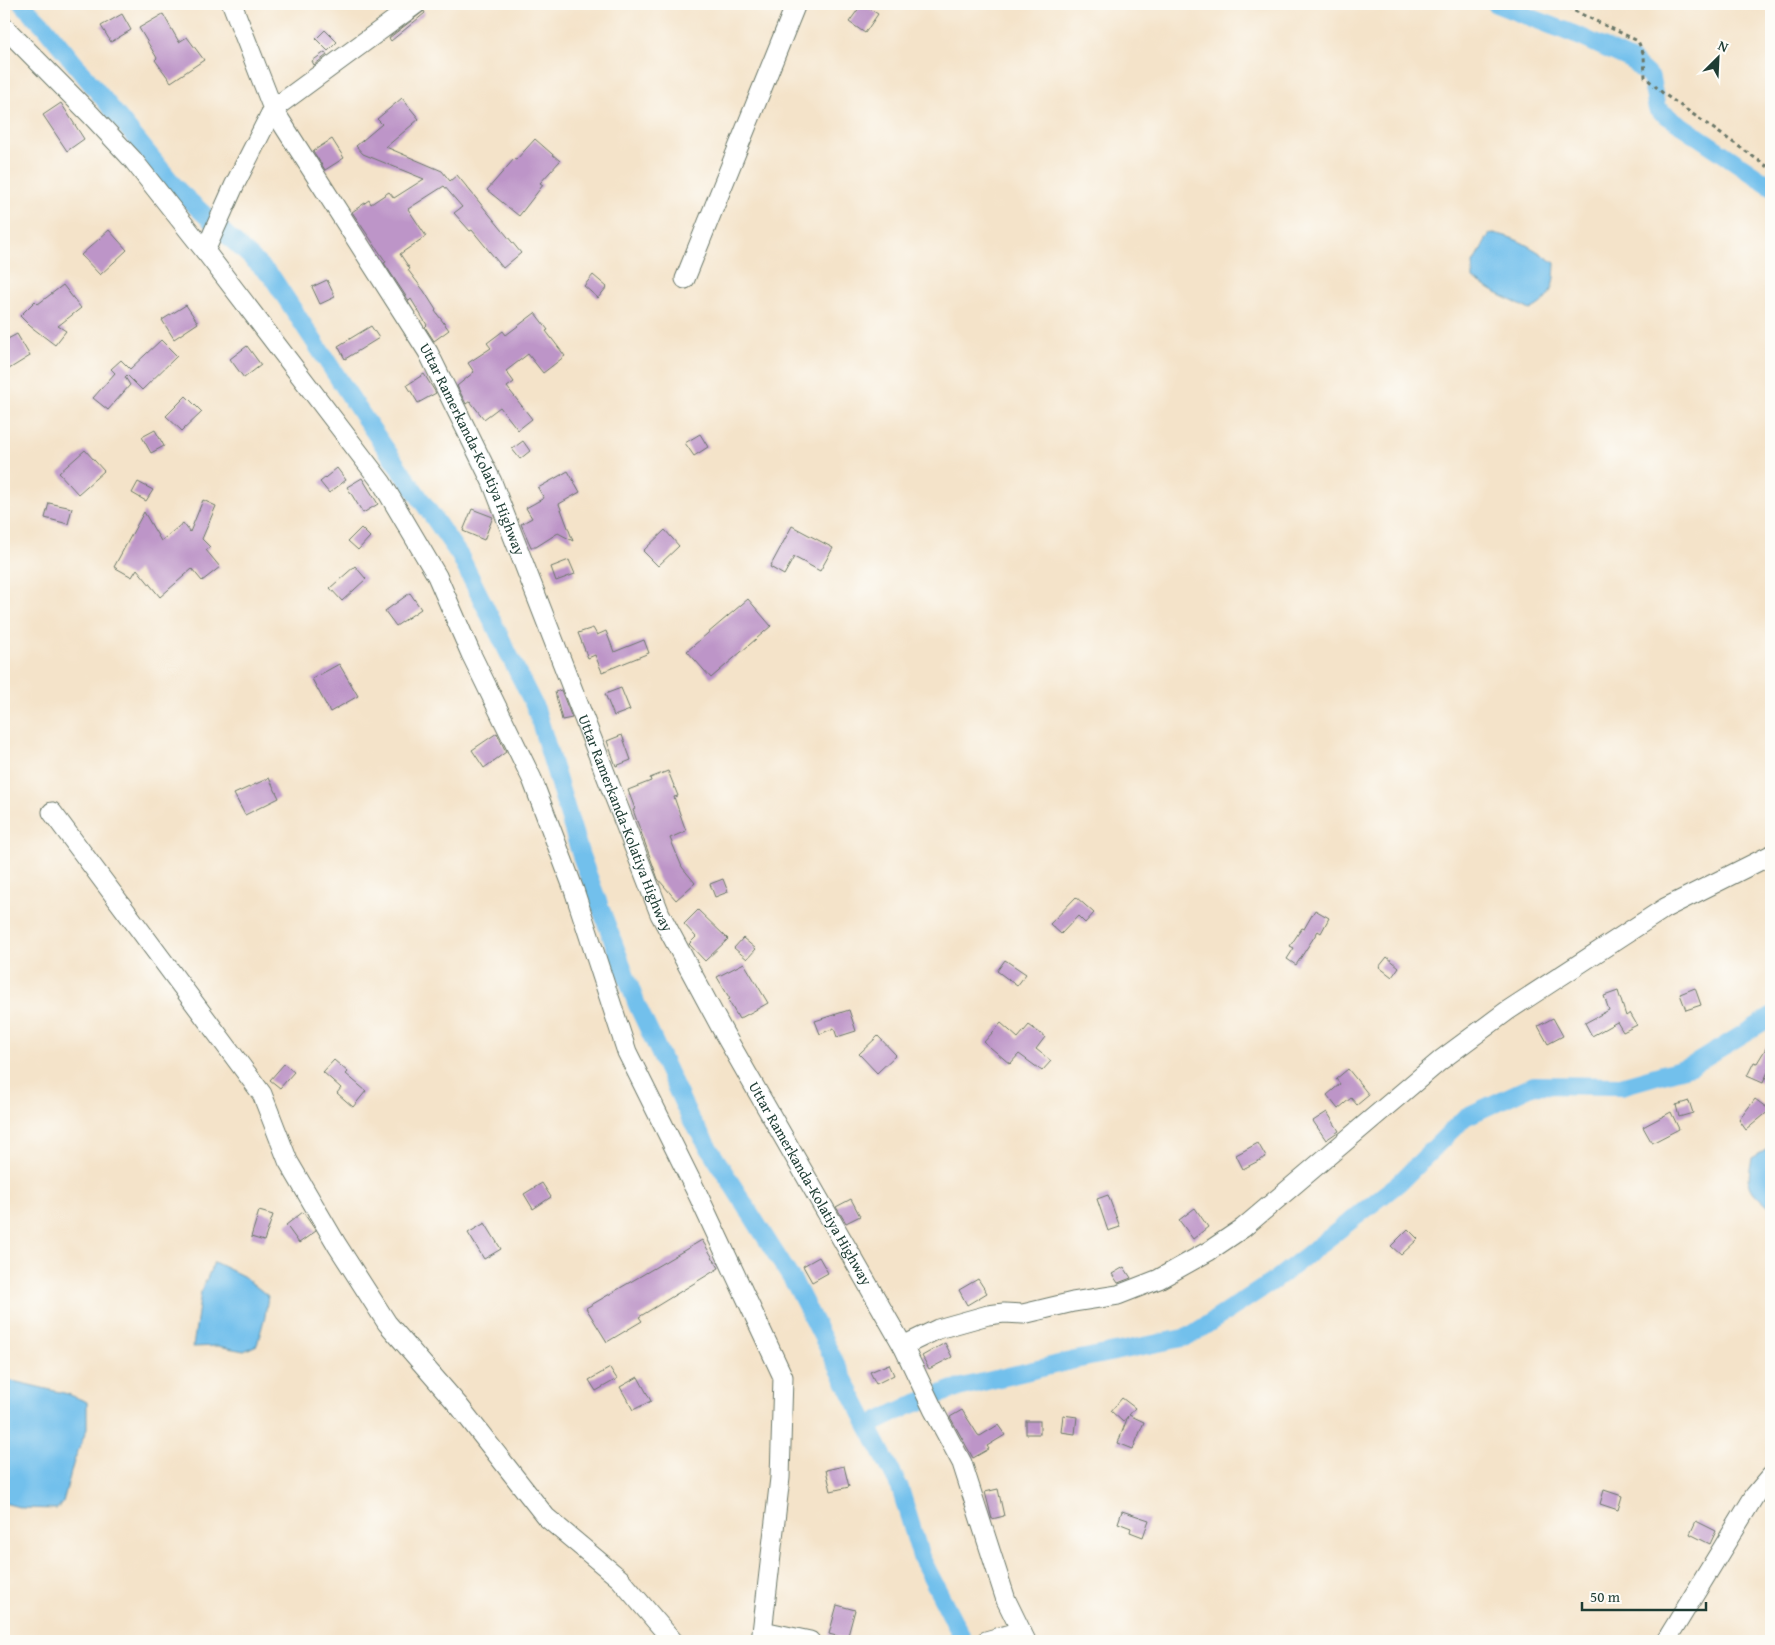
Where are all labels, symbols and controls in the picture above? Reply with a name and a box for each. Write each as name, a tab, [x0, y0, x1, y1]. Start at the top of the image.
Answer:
north arrow	[1692, 32, 1742, 82]
text: N	[1715, 35, 1732, 57]
street label: Uttar Ramerkanda-Kolatiya Highway	[415, 339, 531, 559]
street label: Uttar Ramerkanda-Kolatiya Highway	[573, 711, 679, 936]
street label: Uttar Ramerkanda-Kolatiya Highway	[744, 1078, 877, 1290]
scale bar	[1582, 1580, 1706, 1612]
text: 50 m	[1590, 1586, 1621, 1607]

